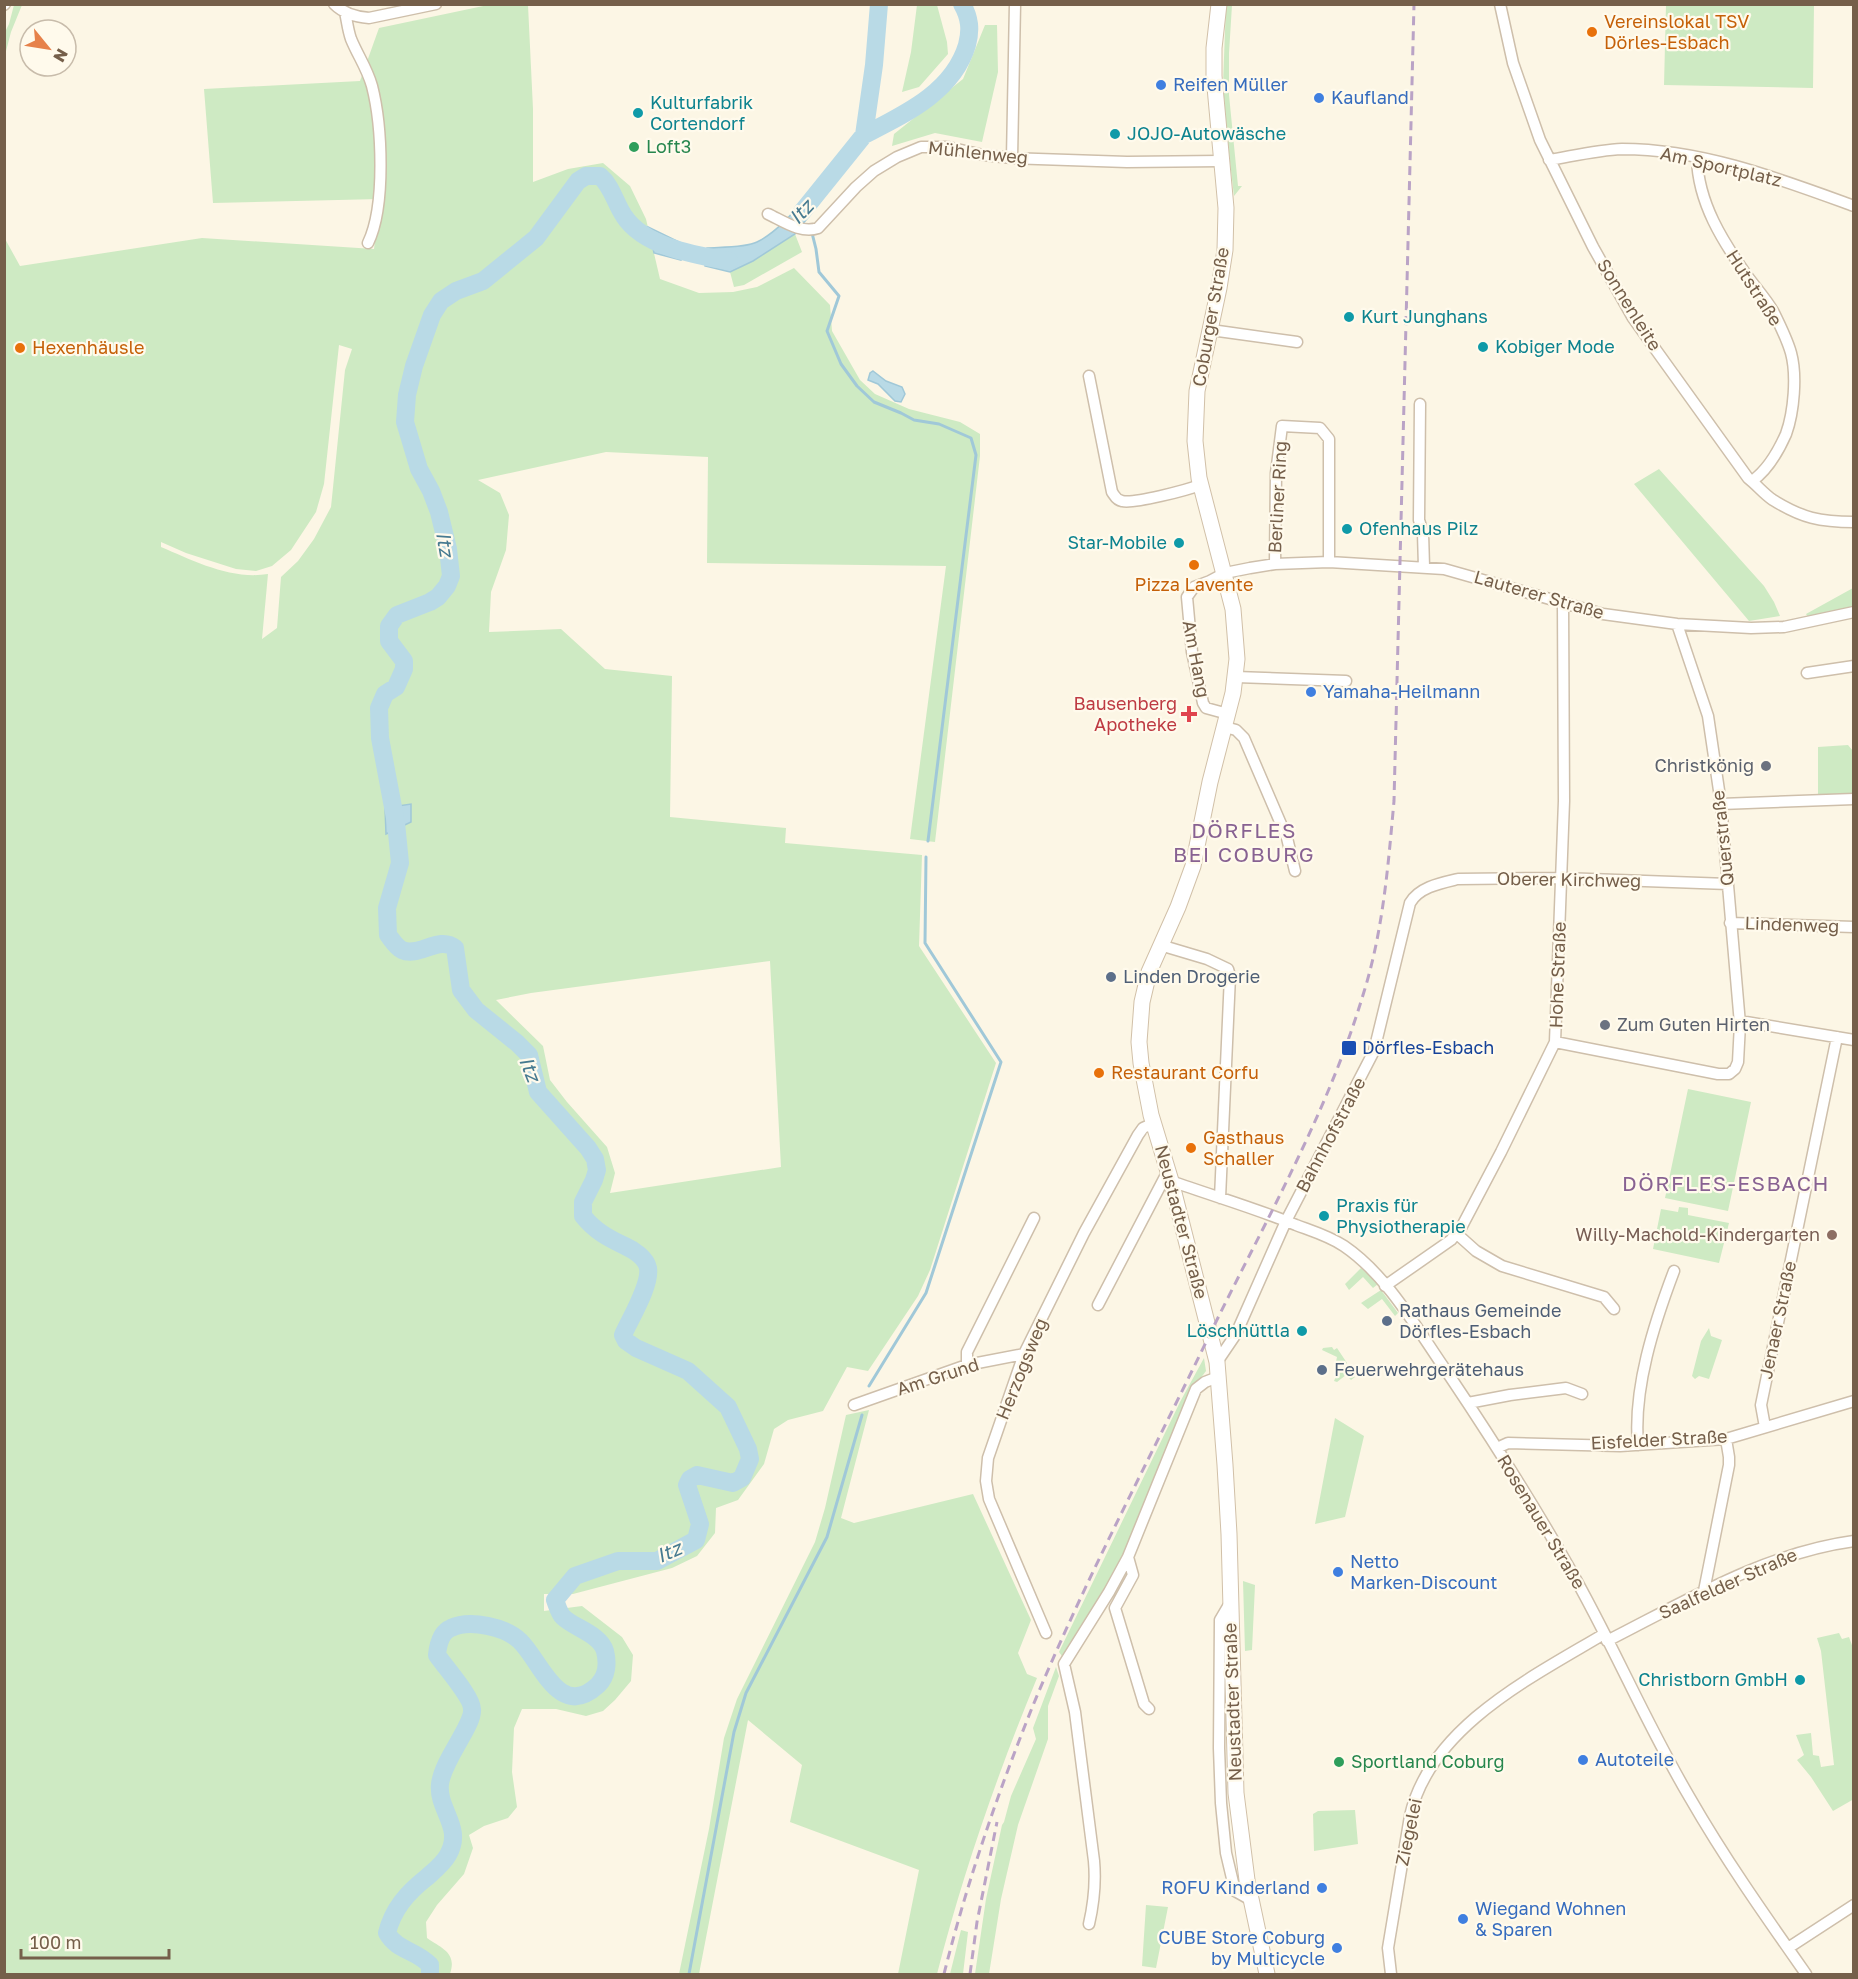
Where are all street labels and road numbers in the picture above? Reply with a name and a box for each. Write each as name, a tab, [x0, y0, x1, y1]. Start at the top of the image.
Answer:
street label: Mühlenweg	[927, 136, 1029, 168]
street label: Am Sportplatz	[1658, 141, 1784, 191]
street label: Coburger Straße	[1187, 245, 1233, 388]
street label: Hutstraße	[1722, 245, 1788, 330]
street label: Sonnenleite	[1593, 254, 1667, 355]
street label: Berliner Ring	[1263, 440, 1291, 554]
street label: Lauterer Straße	[1472, 565, 1607, 623]
street label: Am Hang	[1179, 618, 1215, 699]
street label: Querstraße	[1706, 789, 1738, 887]
street label: Oberer Kirchweg	[1497, 867, 1641, 891]
street label: Lindenweg	[1744, 911, 1840, 937]
street label: Hohe Straße	[1544, 921, 1570, 1029]
street label: Bahnhofstraße	[1291, 1073, 1370, 1196]
street label: Neustadter Straße	[1151, 1142, 1213, 1301]
street label: Jenaer Straße	[1754, 1259, 1800, 1381]
street label: Herzogsweg	[991, 1315, 1051, 1423]
street label: Am Grund	[894, 1352, 982, 1400]
street label: Eisfelder Straße	[1590, 1424, 1728, 1454]
street label: Rosenauer Straße	[1493, 1450, 1591, 1593]
street label: Saalfelder Straße	[1655, 1543, 1800, 1623]
street label: Neustadter Straße	[1218, 1622, 1246, 1782]
street label: Ziegelei	[1390, 1796, 1426, 1868]

